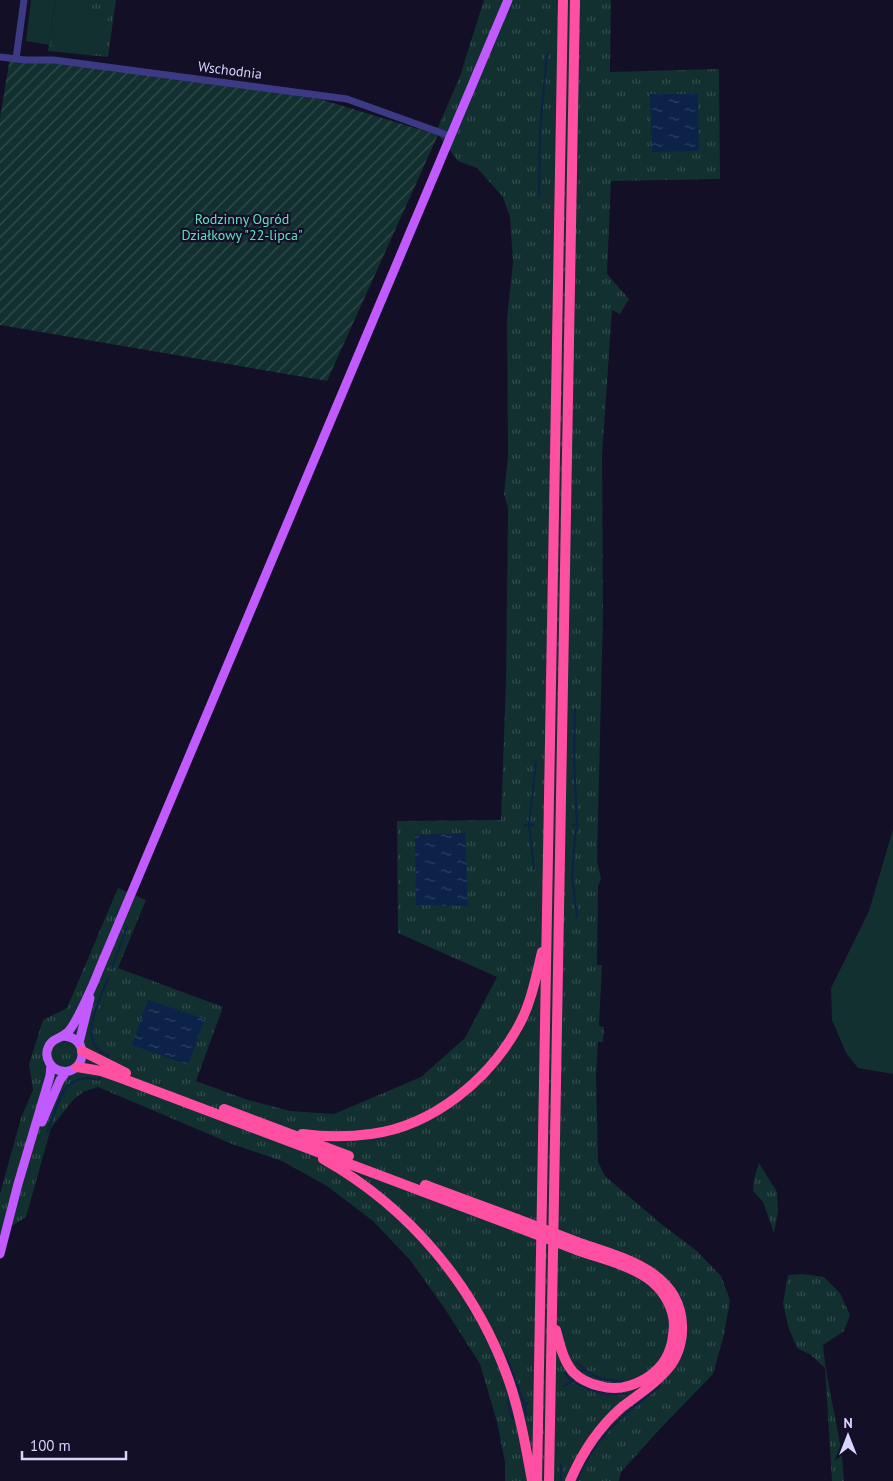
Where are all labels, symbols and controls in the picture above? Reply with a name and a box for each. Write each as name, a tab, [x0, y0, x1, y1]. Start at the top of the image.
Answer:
street label: Wschodnia	[197, 57, 263, 83]
park label: Rodzinny Ogród Działkowy "22-lipca"	[181, 210, 303, 244]
north arrow	[823, 1411, 873, 1461]
text: N	[843, 1414, 853, 1432]
scale bar	[22, 1428, 126, 1460]
text: 100 m	[30, 1436, 71, 1455]

